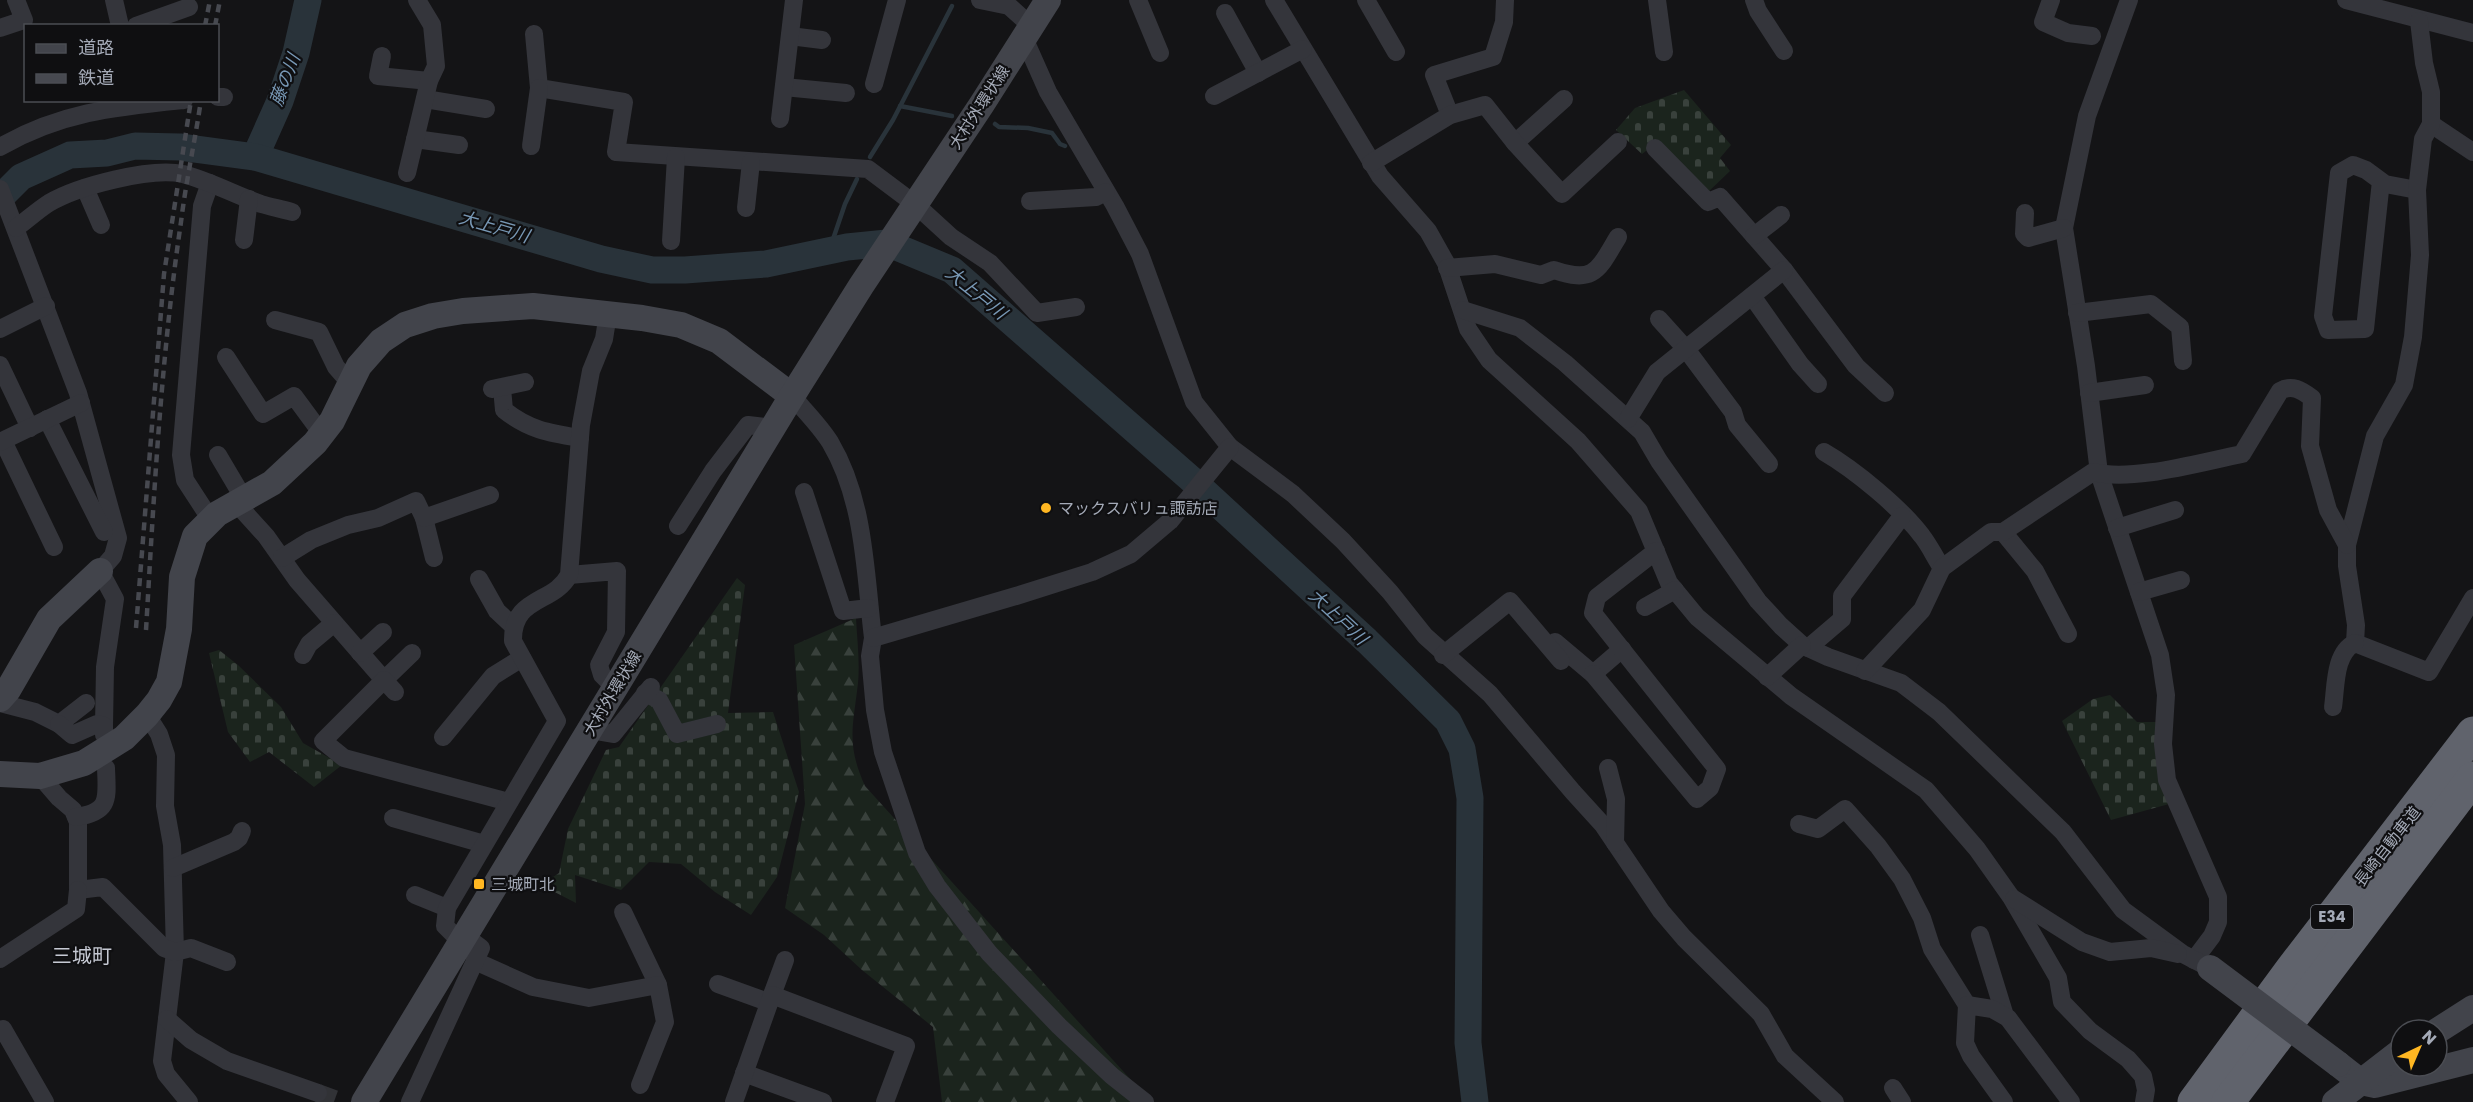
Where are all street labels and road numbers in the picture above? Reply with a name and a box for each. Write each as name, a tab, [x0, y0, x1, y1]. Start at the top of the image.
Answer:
street label: 大村外環状線	[944, 61, 1015, 154]
street label: 大村外環状線	[578, 646, 647, 740]
street label: 長崎自動車道	[2349, 801, 2426, 891]
road number: E34	[2311, 905, 2353, 929]

